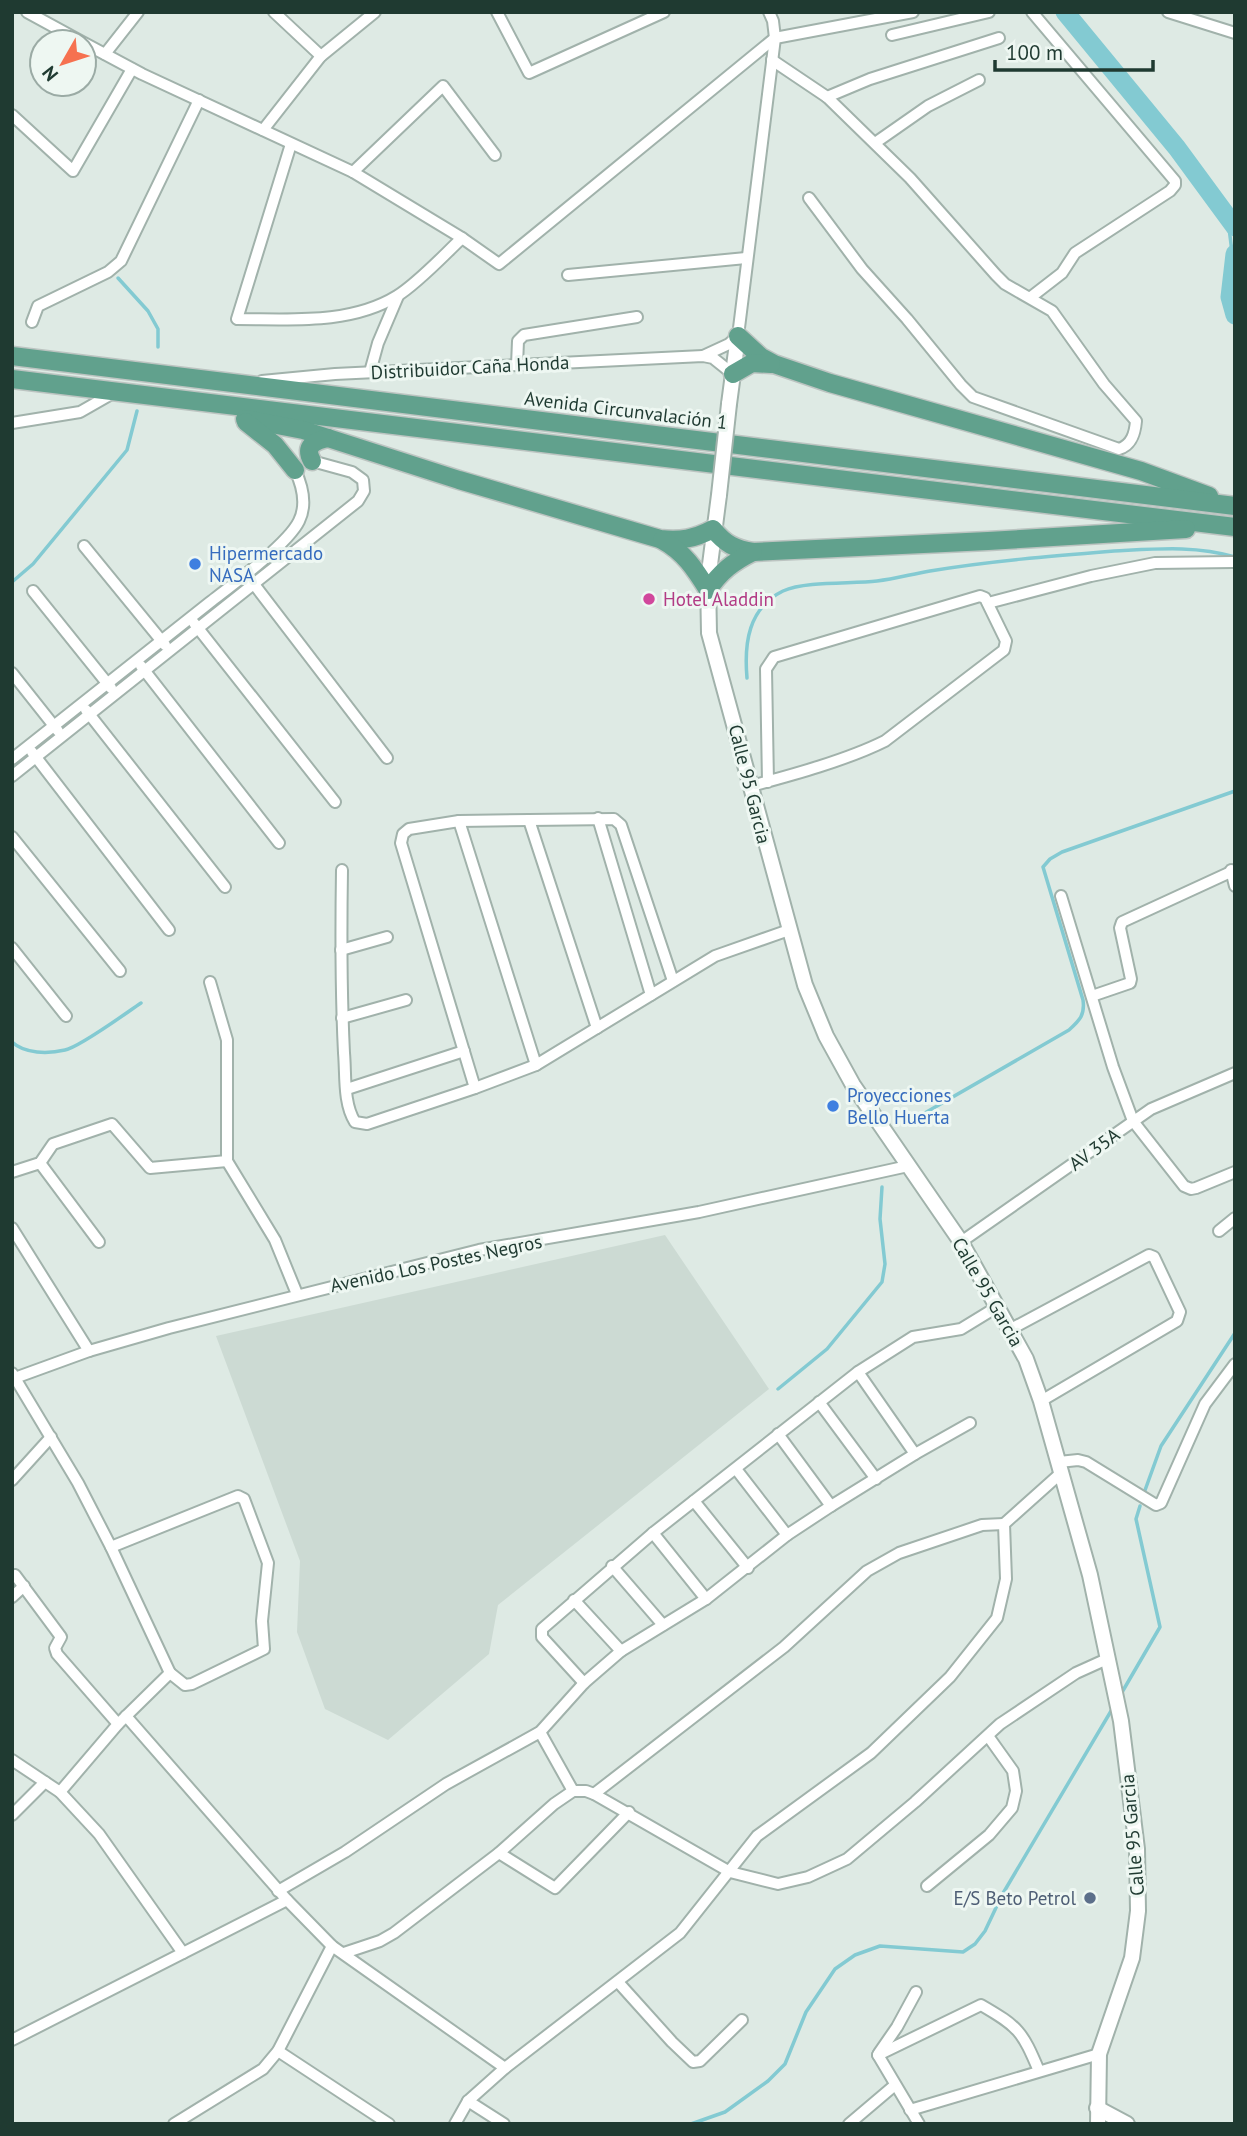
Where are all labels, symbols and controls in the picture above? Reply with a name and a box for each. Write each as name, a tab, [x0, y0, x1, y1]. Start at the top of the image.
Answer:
north arrow	[28, 28, 98, 98]
scale bar	[995, 28, 1152, 72]
text: 100 m	[1006, 39, 1063, 66]
text: N	[37, 61, 63, 86]
street label: Distribuidor Caña Honda	[370, 350, 570, 384]
street label: Avenida Circunvalación 1	[523, 386, 729, 434]
place label: Hipermercado NASA	[209, 541, 323, 587]
marker: Hipermercado NASA	[187, 556, 203, 572]
place label: Hotel Aladdin	[663, 587, 774, 611]
marker: Hotel Aladdin	[641, 591, 657, 607]
street label: Calle 95 Garcia	[724, 722, 776, 846]
place label: Proyecciones Bello Huerta	[847, 1083, 951, 1129]
marker: Proyecciones Bello Huerta	[825, 1098, 841, 1114]
street label: AV 35A	[1064, 1122, 1124, 1176]
street label: Avenido Los Postes Negros	[328, 1229, 544, 1297]
street label: Calle 95 Garcia	[947, 1233, 1029, 1351]
street label: Calle 95 Garcia	[1115, 1773, 1149, 1897]
place label: E/S Beto Petrol	[953, 1886, 1076, 1910]
marker: E/S Beto Petrol	[1082, 1890, 1098, 1906]

